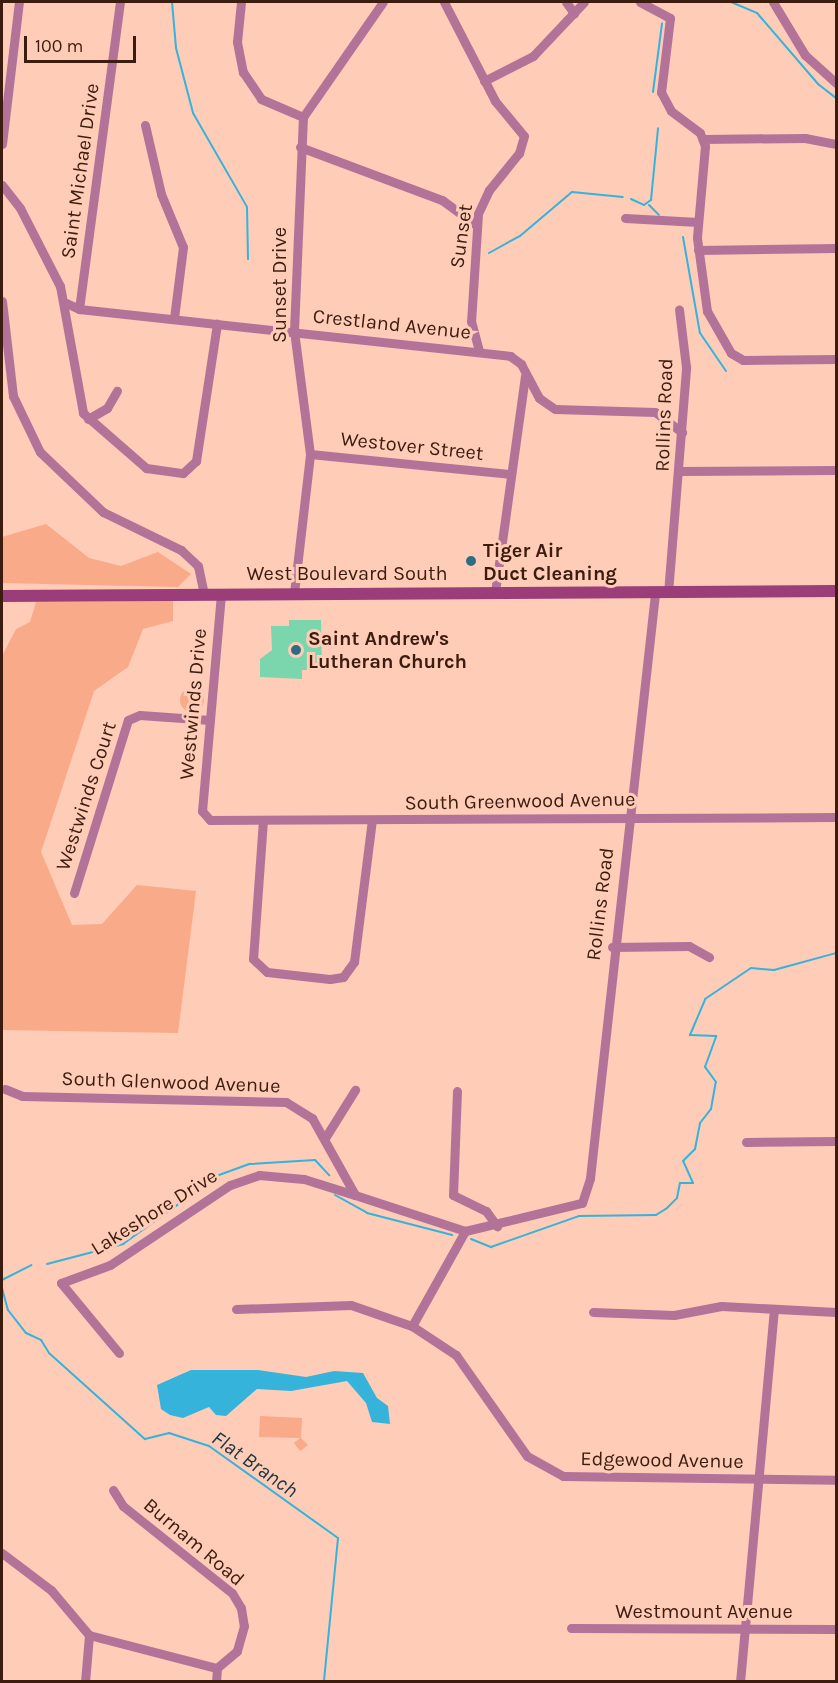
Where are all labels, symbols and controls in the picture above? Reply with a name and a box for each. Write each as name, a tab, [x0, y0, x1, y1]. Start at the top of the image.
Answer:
scale bar	[27, 24, 140, 62]
text: 100 m	[35, 35, 83, 57]
street label: Saint Michael Drive	[56, 82, 104, 260]
street label: Sunset	[445, 202, 477, 270]
street label: Sunset Drive	[267, 227, 291, 343]
street label: Crestland Avenue	[312, 304, 472, 344]
street label: Rollins Road	[650, 358, 678, 472]
street label: Westover Street	[339, 427, 485, 465]
place label: Tiger Air Duct Cleaning	[483, 538, 617, 585]
marker: Tiger Air Duct Cleaning	[464, 554, 478, 568]
street label: West Boulevard South	[246, 561, 448, 585]
place label: Saint Andrew's Lutheran Church	[308, 626, 467, 673]
street label: Westwinds Drive	[174, 627, 212, 781]
marker: Saint Andrew's Lutheran Church	[289, 643, 303, 657]
street label: Westwinds Court	[51, 718, 121, 874]
street label: South Greenwood Avenue	[404, 787, 636, 815]
street label: Rollins Road	[581, 846, 619, 962]
street label: South Glenwood Avenue	[61, 1066, 281, 1098]
street label: Lakeshore Drive	[86, 1164, 222, 1260]
water label: Flat Branch	[207, 1425, 303, 1503]
street label: Edgewood Avenue	[580, 1447, 744, 1473]
street label: Burnam Road	[139, 1493, 249, 1591]
street label: Westmount Avenue	[615, 1599, 793, 1623]

